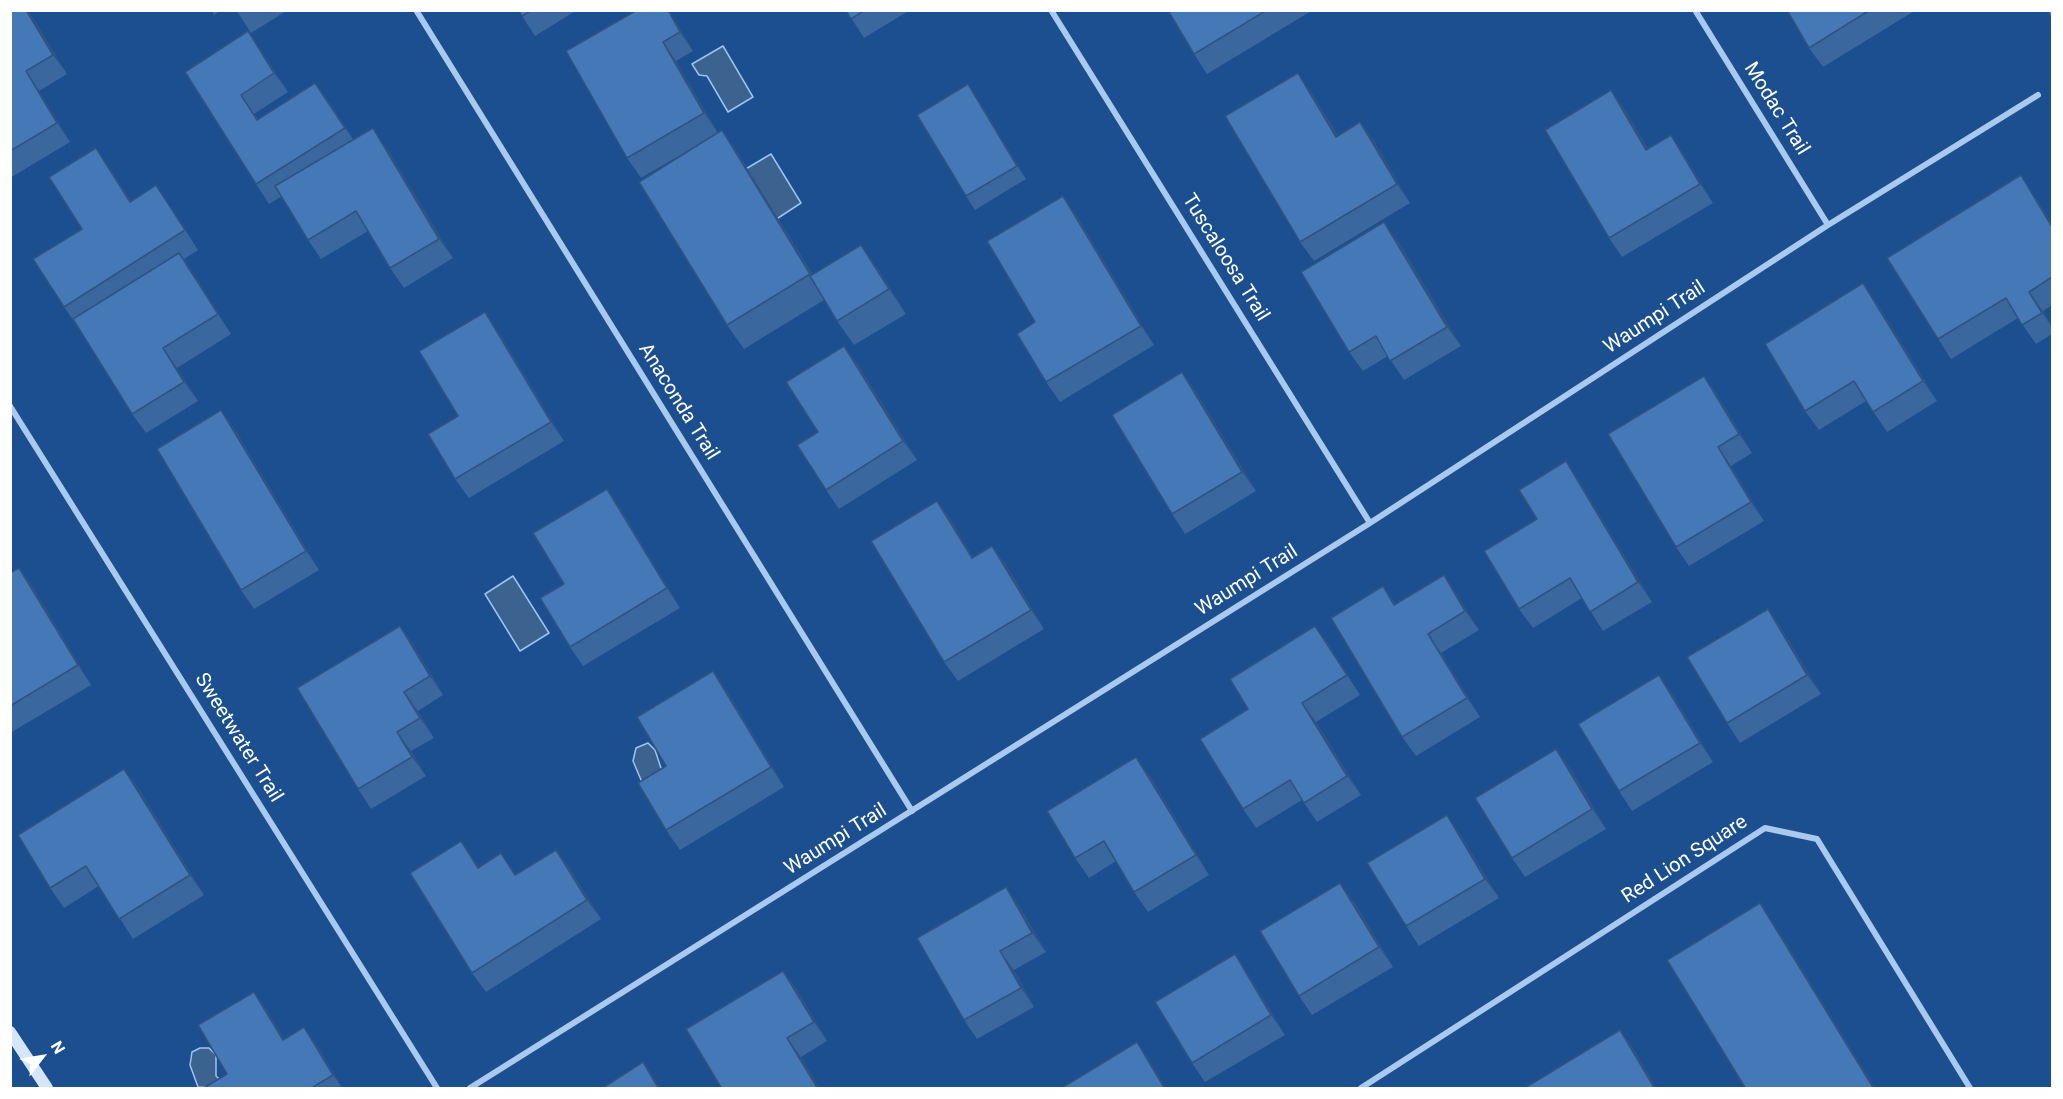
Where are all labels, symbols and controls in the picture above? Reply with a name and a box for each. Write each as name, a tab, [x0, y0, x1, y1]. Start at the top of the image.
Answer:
street label: Modac Trail	[1738, 58, 1814, 160]
street label: Tuscaloosa Trail	[1176, 190, 1274, 326]
street label: Waumpi Trail	[1600, 276, 1710, 360]
street label: Anaconda Trail	[633, 339, 723, 465]
street label: Waumpi Trail	[1191, 540, 1303, 622]
street label: Sweetwater Trail	[189, 669, 287, 807]
street label: Waumpi Trail	[780, 799, 892, 881]
street label: Red Lion Square	[1618, 811, 1752, 909]
north arrow	[12, 1027, 72, 1087]
text: N	[47, 1038, 69, 1057]

